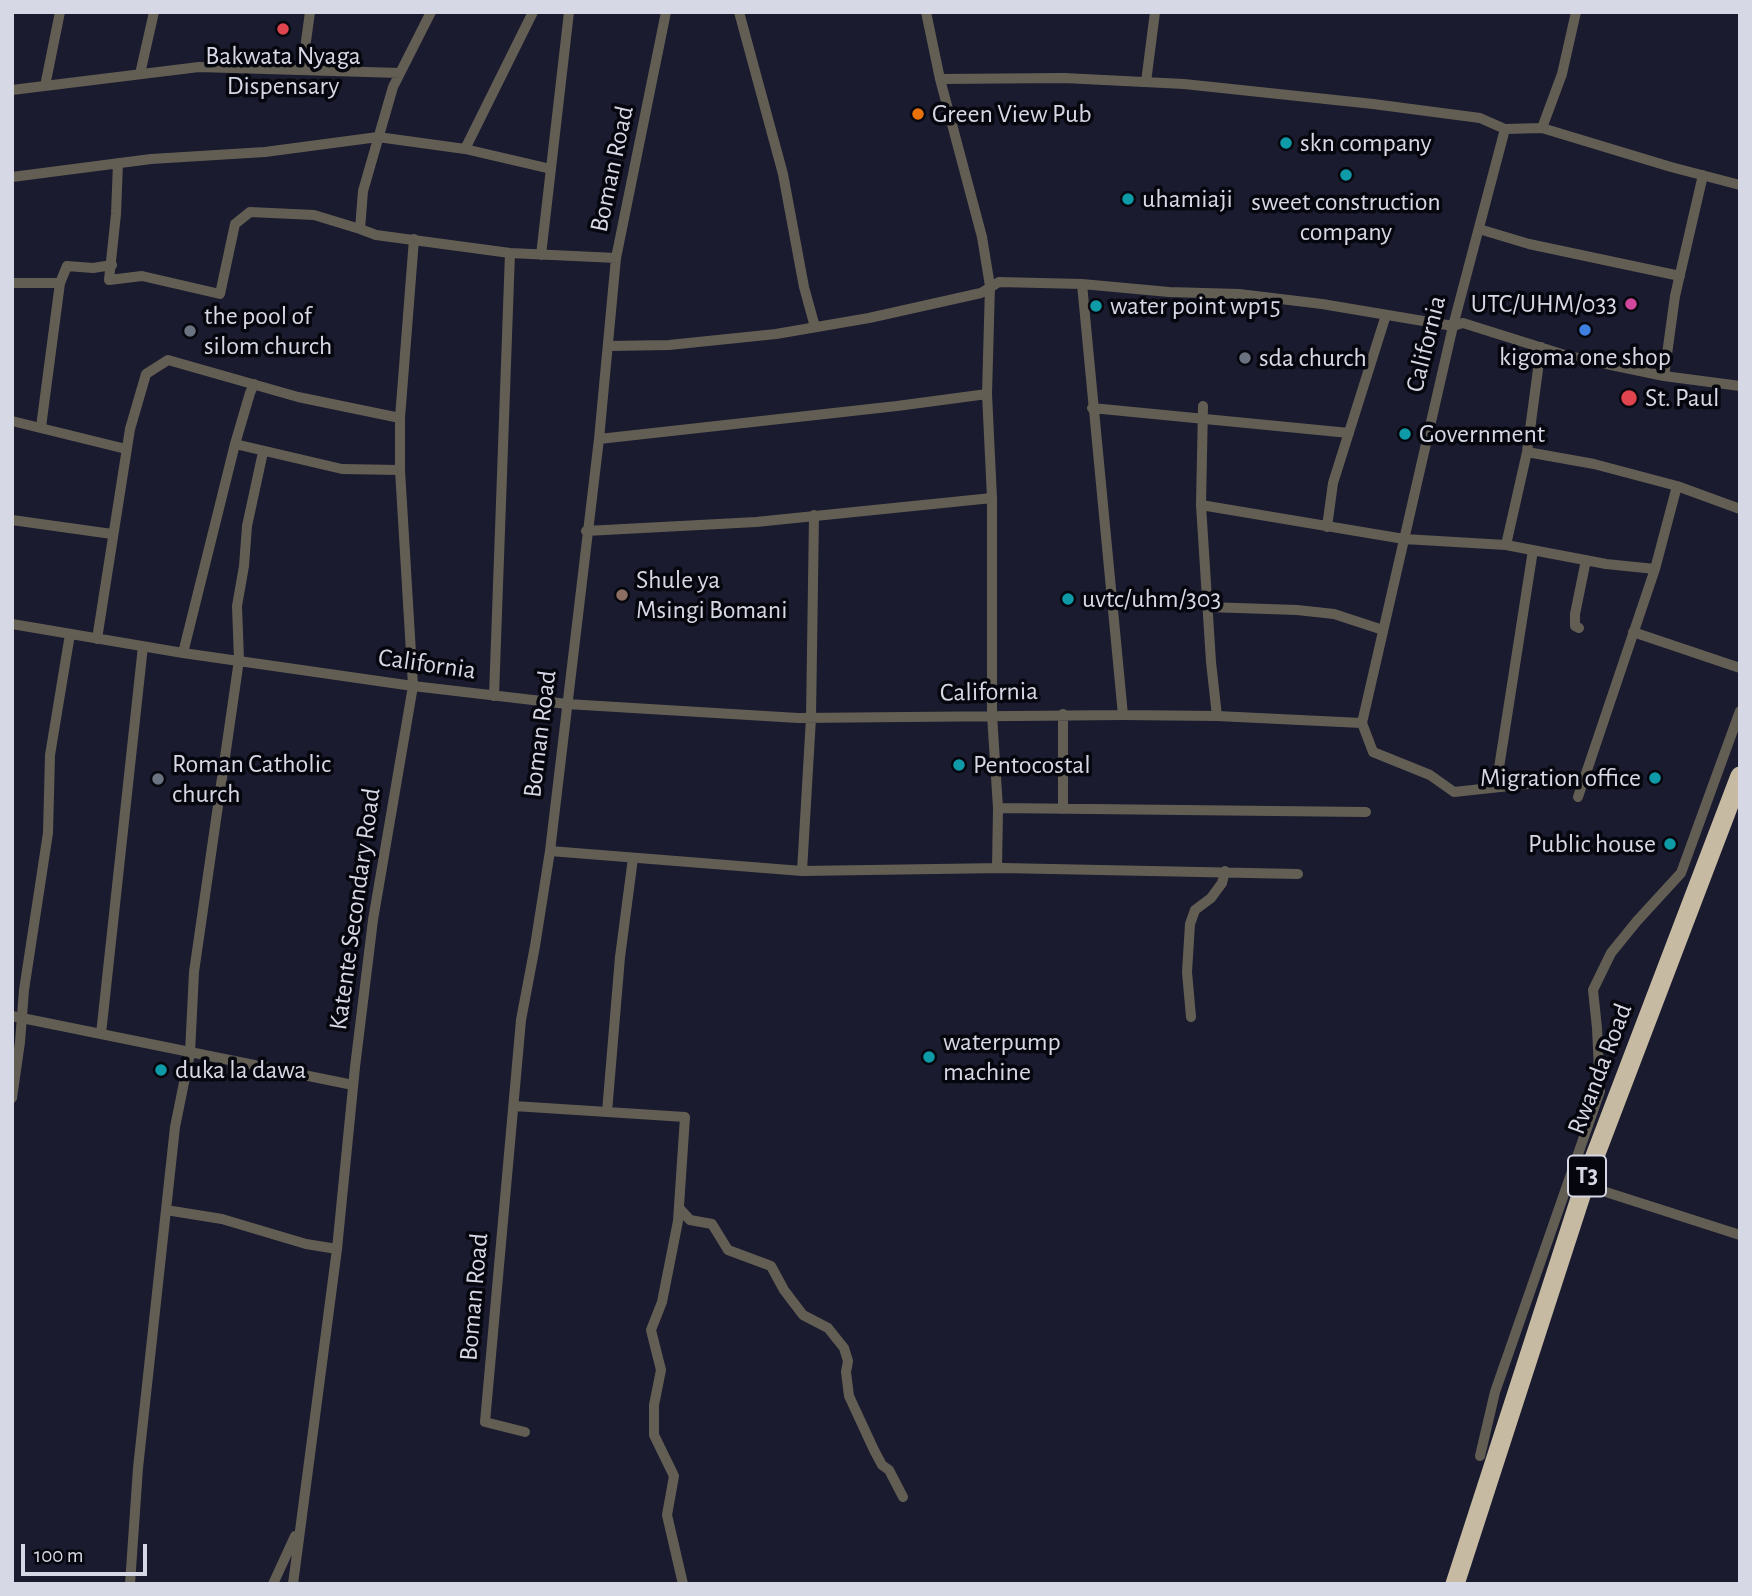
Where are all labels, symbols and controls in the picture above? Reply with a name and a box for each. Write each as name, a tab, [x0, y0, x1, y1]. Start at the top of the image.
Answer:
marker: Bakwata Nyaga Dispensary	[275, 21, 291, 37]
place label: Bakwata Nyaga Dispensary	[205, 40, 361, 102]
place label: Green View Pub	[932, 98, 1092, 130]
street label: Boman Road	[583, 103, 641, 235]
marker: Green View Pub	[910, 106, 926, 122]
place label: skn company	[1300, 127, 1432, 159]
marker: skn company	[1278, 135, 1294, 151]
marker: sweet construction company	[1338, 167, 1354, 183]
place label: uhamiaji	[1142, 183, 1233, 215]
place label: sweet construction company	[1251, 186, 1441, 248]
marker: uhamiaji	[1120, 191, 1136, 207]
place label: UTC/UHM/033	[1471, 288, 1617, 320]
place label: water point wp15	[1110, 290, 1281, 322]
street label: California	[1399, 293, 1453, 395]
marker: UTC/UHM/033	[1623, 296, 1639, 312]
marker: water point wp15	[1088, 298, 1104, 314]
place label: the pool of silom church	[204, 300, 332, 362]
marker: kigoma one shop	[1577, 322, 1593, 338]
marker: the pool of silom church	[182, 323, 198, 339]
place label: kigoma one shop	[1499, 341, 1671, 373]
place label: sda church	[1259, 342, 1367, 374]
marker: sda church	[1237, 350, 1253, 366]
place label: St. Paul	[1645, 382, 1720, 414]
marker: St. Paul	[1619, 388, 1639, 408]
place label: Government	[1419, 418, 1545, 450]
marker: Government	[1397, 426, 1413, 442]
place label: Shule ya Msingi Bomani	[636, 564, 788, 626]
place label: uvtc/uhm/303	[1082, 583, 1221, 615]
marker: Shule ya Msingi Bomani	[614, 587, 630, 603]
marker: uvtc/uhm/303	[1060, 591, 1076, 607]
street label: California	[376, 642, 478, 686]
street label: Boman Road	[517, 668, 563, 800]
street label: California	[940, 676, 1038, 708]
place label: Roman Catholic church	[172, 748, 331, 810]
place label: Pentocostal	[973, 749, 1091, 781]
marker: Pentocostal	[951, 757, 967, 773]
place label: Migration office	[1480, 762, 1641, 794]
marker: Migration office	[1647, 770, 1663, 786]
marker: Roman Catholic church	[150, 771, 166, 787]
street label: Katente Secondary Road	[323, 786, 387, 1032]
place label: Public house	[1528, 828, 1656, 860]
marker: Public house	[1662, 836, 1678, 852]
street label: Rwanda Road	[1561, 999, 1639, 1139]
place label: waterpump machine	[943, 1026, 1061, 1088]
marker: waterpump machine	[921, 1049, 937, 1065]
place label: duka la dawa	[175, 1054, 306, 1086]
marker: duka la dawa	[153, 1062, 169, 1078]
road number: T3	[1568, 1156, 1606, 1196]
street label: Boman Road	[453, 1232, 495, 1362]
scale bar	[24, 1530, 150, 1574]
text: 100 m	[34, 1545, 84, 1566]

